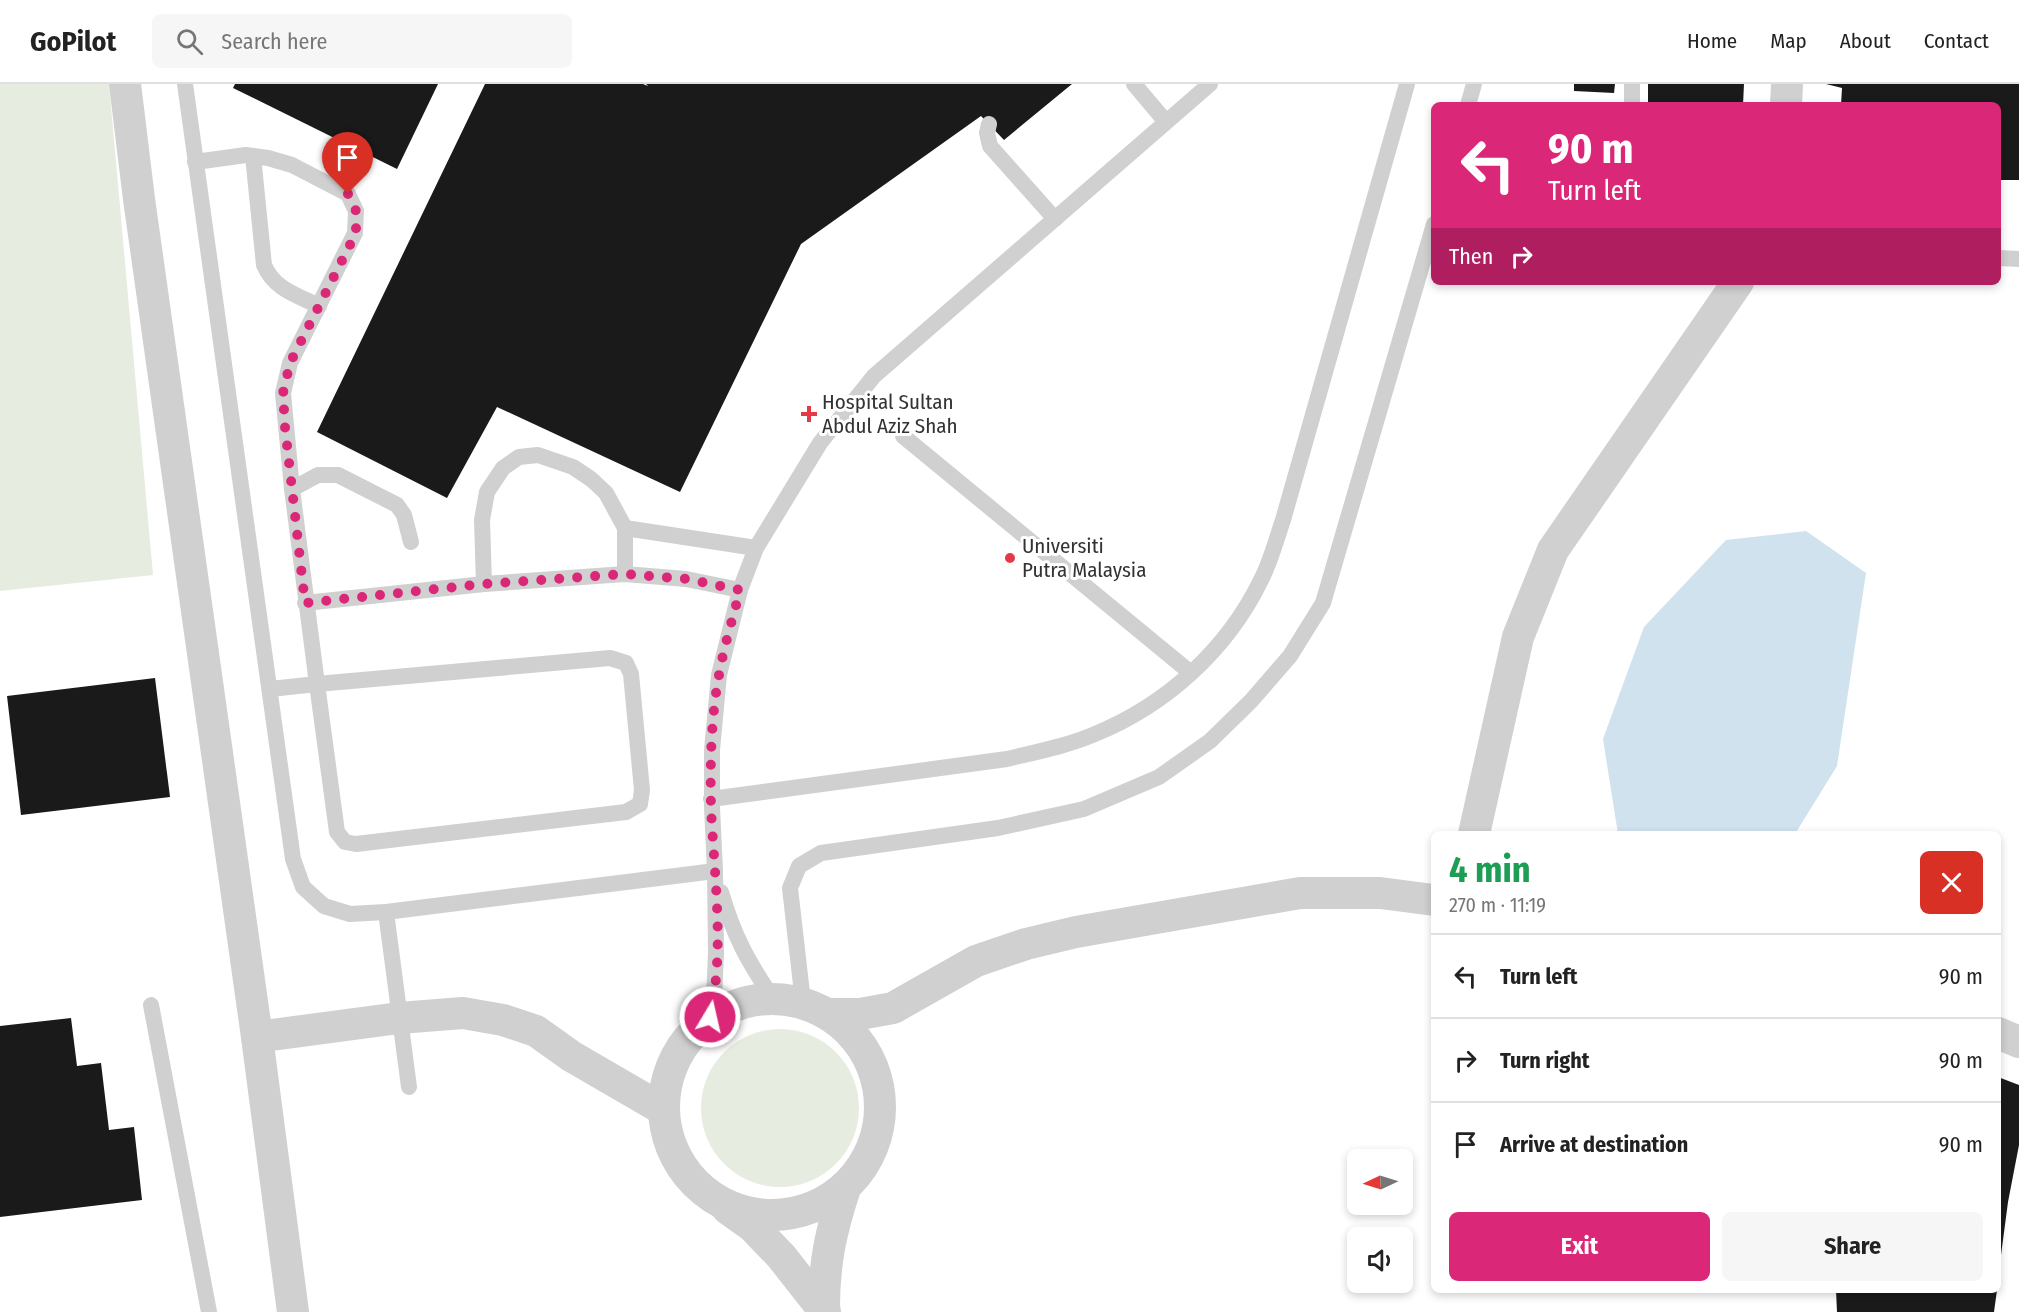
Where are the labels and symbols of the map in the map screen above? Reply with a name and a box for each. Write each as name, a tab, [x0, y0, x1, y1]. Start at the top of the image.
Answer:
pin	[322, 132, 373, 194]
place label: Hospital Sultan Abdul Aziz Shah	[822, 389, 958, 439]
marker: Hospital Sultan Abdul Aziz Shah	[800, 405, 818, 423]
place label: Universiti Putra Malaysia	[1022, 533, 1146, 583]
marker: Universiti Putra Malaysia	[1003, 551, 1017, 565]
position arrow	[678, 985, 742, 1049]
north arrow	[1347, 1149, 1413, 1215]

